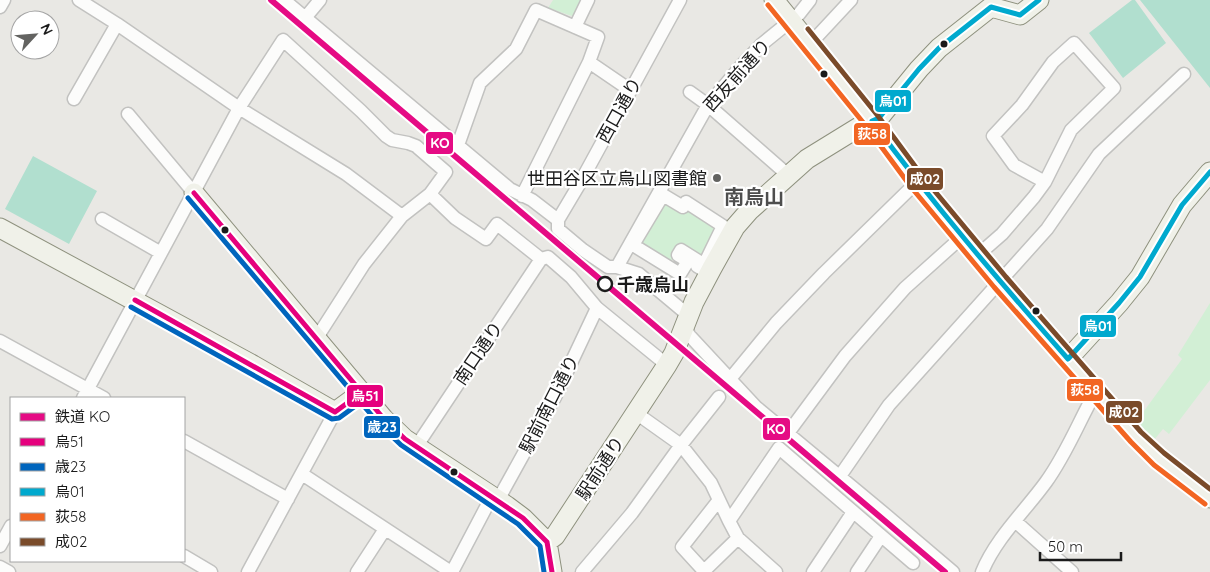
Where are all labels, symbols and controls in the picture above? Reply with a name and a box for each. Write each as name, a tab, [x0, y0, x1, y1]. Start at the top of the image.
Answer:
north arrow	[10, 10, 60, 60]
text: N	[36, 21, 57, 38]
street label: 西友前通り	[698, 34, 776, 116]
unlabelled marker	[939, 39, 949, 49]
unlabelled marker	[819, 69, 829, 79]
street label: 西口通り	[591, 73, 647, 147]
line badge: 烏01	[874, 89, 912, 113]
text: 烏01	[879, 92, 907, 110]
line badge: 荻58	[853, 122, 891, 146]
text: 荻58	[857, 125, 887, 143]
line badge: KO	[425, 131, 454, 155]
text: KO	[430, 134, 450, 152]
place label: 世田谷区立烏山図書館	[527, 167, 707, 190]
line badge: 成02	[906, 167, 944, 191]
text: 成02	[910, 170, 940, 188]
marker: 世田谷区立烏山図書館	[711, 172, 723, 184]
district label: 南烏山	[724, 184, 784, 209]
unlabelled marker	[220, 225, 230, 235]
place label: 千歳烏山	[617, 273, 689, 296]
marker: 千歳烏山	[597, 276, 613, 292]
unlabelled marker	[1031, 306, 1041, 316]
line badge: 烏01	[1079, 314, 1117, 338]
street label: 南口通り	[448, 317, 508, 389]
text: 烏01	[1084, 317, 1112, 335]
street label: 駅前南口通り	[514, 351, 584, 457]
line badge: 荻58	[1066, 378, 1104, 402]
text: 荻58	[1070, 381, 1100, 399]
line badge: 烏51	[346, 384, 384, 408]
text: 烏51	[351, 387, 379, 405]
legend	[10, 397, 185, 562]
line badge: 成02	[1105, 400, 1143, 424]
text: 成02	[1109, 403, 1139, 421]
text: 鉄道 KO	[55, 407, 110, 426]
line badge: 歳23	[363, 415, 401, 439]
line badge: KO	[762, 417, 791, 441]
text: 歳23	[367, 418, 397, 436]
text: KO	[766, 420, 786, 438]
text: 烏51	[55, 432, 84, 451]
street label: 駅前通り	[571, 432, 629, 504]
text: 歳23	[55, 457, 86, 476]
unlabelled marker	[449, 467, 459, 477]
text: 烏01	[55, 482, 84, 501]
text: 荻58	[55, 507, 86, 526]
scale bar	[1040, 530, 1121, 562]
text: 成02	[55, 532, 87, 551]
text: 50 m	[1048, 537, 1083, 556]

